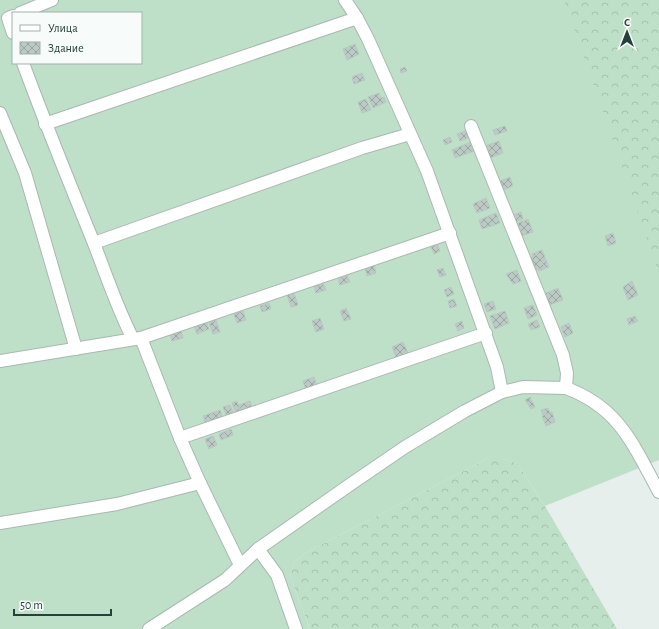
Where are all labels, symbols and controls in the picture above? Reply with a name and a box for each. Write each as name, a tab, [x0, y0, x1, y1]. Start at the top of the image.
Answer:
legend	[12, 12, 142, 64]
north arrow	[607, 12, 647, 52]
text: С	[624, 17, 630, 28]
text: Улица	[48, 22, 78, 34]
text: Здание	[48, 42, 84, 54]
scale bar	[14, 591, 111, 617]
text: 50 m	[20, 599, 43, 611]

